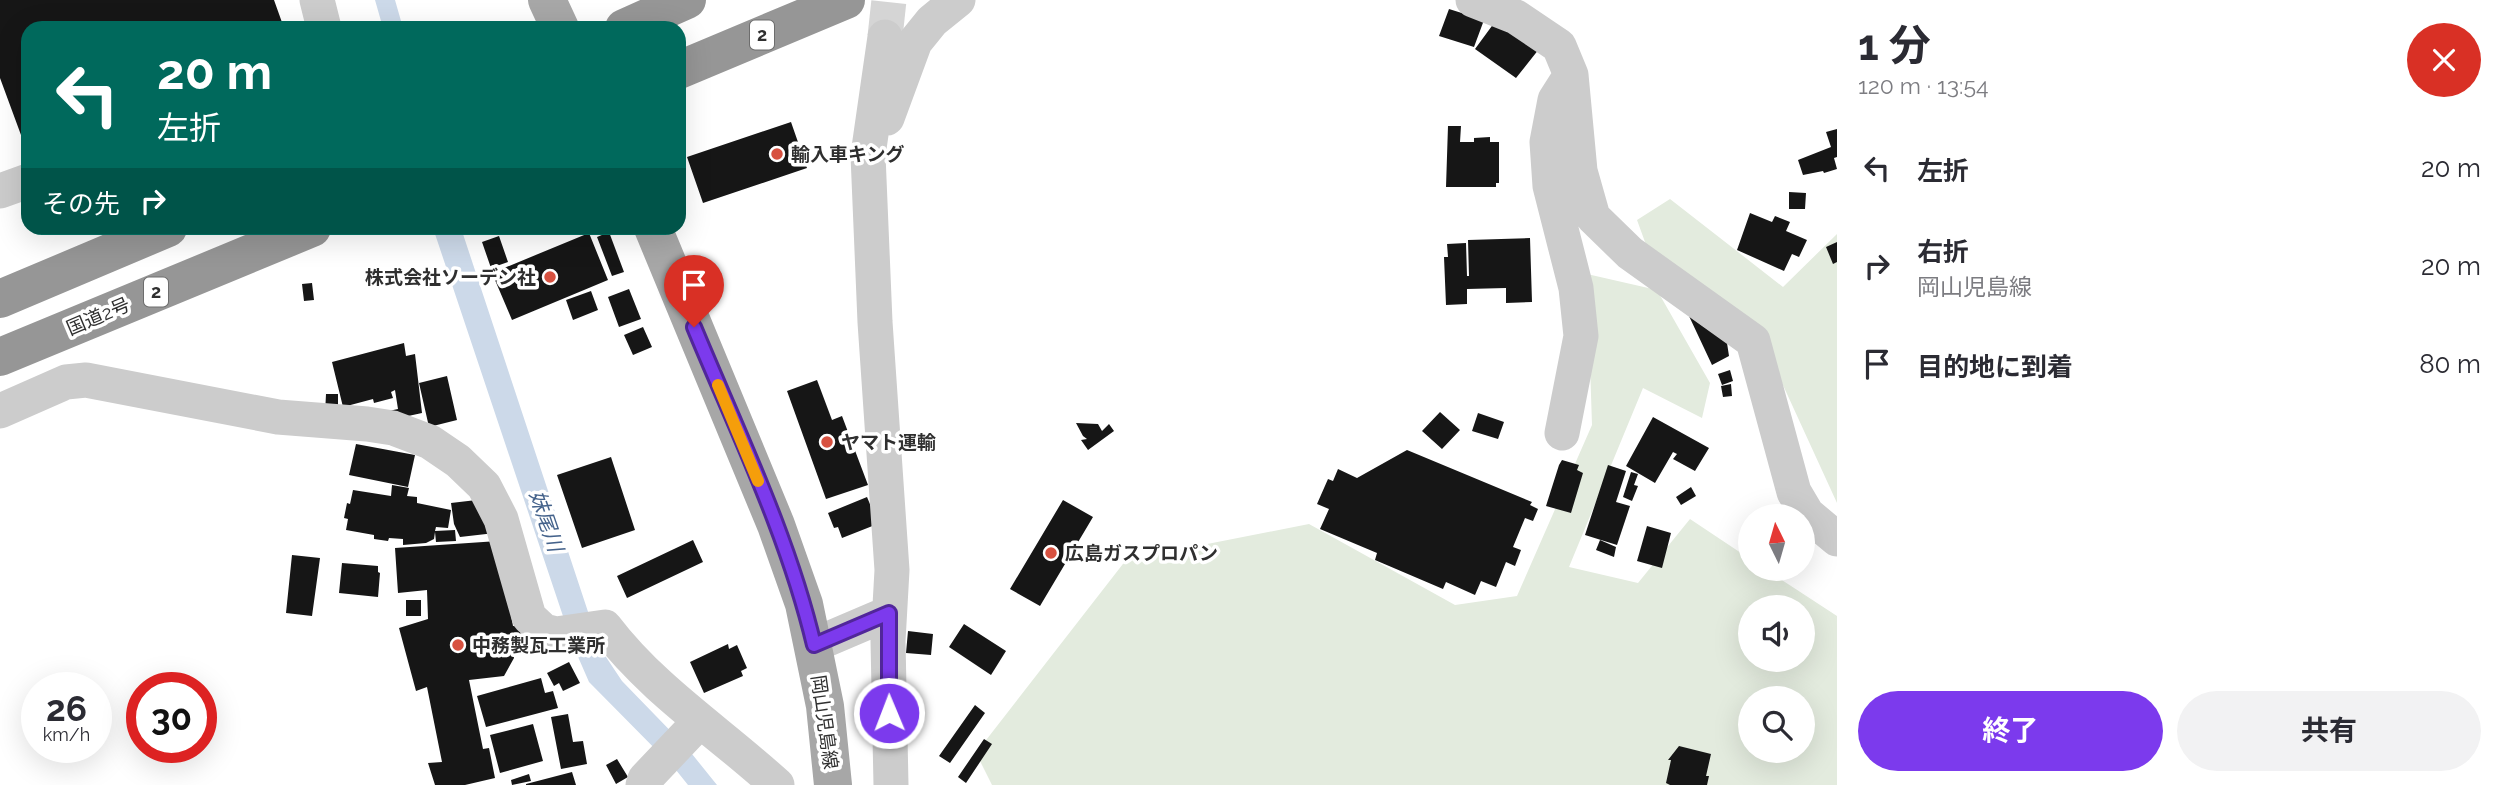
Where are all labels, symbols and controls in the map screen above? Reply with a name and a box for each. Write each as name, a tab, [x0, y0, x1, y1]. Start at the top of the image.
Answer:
road number: 2	[750, 20, 774, 50]
text: 1 分	[1858, 21, 1931, 70]
button: close	[2407, 23, 2481, 97]
text: 20 m	[157, 43, 272, 100]
icon: left	[42, 49, 133, 140]
text: 120 m · 13:54	[1858, 72, 1989, 99]
text: 左折	[157, 109, 221, 146]
place label: 輸入車キング	[791, 143, 904, 165]
marker: 輸入車キング	[769, 146, 785, 162]
icon: left	[1858, 149, 1896, 187]
text: 20 m	[2421, 153, 2481, 183]
text: 左折	[1917, 156, 1969, 186]
icon: right	[134, 182, 172, 220]
text: その先	[42, 189, 120, 219]
text: 右折	[1917, 237, 1969, 267]
icon: right	[1858, 247, 1896, 285]
text: 20 m	[2421, 251, 2481, 281]
pin	[664, 255, 724, 327]
place label: 株式会社ソーデン社	[365, 266, 536, 288]
icon: arrive	[675, 266, 713, 304]
marker: 株式会社ソーデン社	[542, 269, 558, 285]
text: 岡山児島線	[1917, 273, 2032, 300]
road number: 2	[144, 278, 168, 306]
street label: 国道2号	[63, 293, 133, 339]
icon: arrive	[1858, 345, 1896, 383]
text: 80 m	[2419, 349, 2481, 379]
text: 目的地に到着	[1917, 352, 2073, 382]
place label: ヤマト運輸	[841, 431, 936, 453]
marker: ヤマト運輸	[819, 434, 835, 450]
water label: 妹尾川	[524, 487, 569, 557]
north arrow	[1738, 504, 1815, 581]
map controls	[1738, 504, 1815, 763]
place label: 広島ガスプロパン	[1065, 542, 1218, 564]
marker: 広島ガスプロパン	[1043, 545, 1059, 561]
button: sound	[1738, 595, 1815, 672]
place label: 中務製瓦工業所	[472, 634, 605, 656]
marker: 中務製瓦工業所	[450, 637, 466, 653]
speed limit sign: 30	[126, 672, 217, 763]
street label: 岡山児島線	[807, 673, 843, 771]
position arrow	[852, 676, 926, 750]
button: search	[1738, 686, 1815, 763]
text: 26	[46, 688, 87, 729]
button: 終了	[1858, 691, 2163, 771]
button: 共有	[2177, 691, 2481, 771]
text: km/h	[43, 724, 90, 745]

